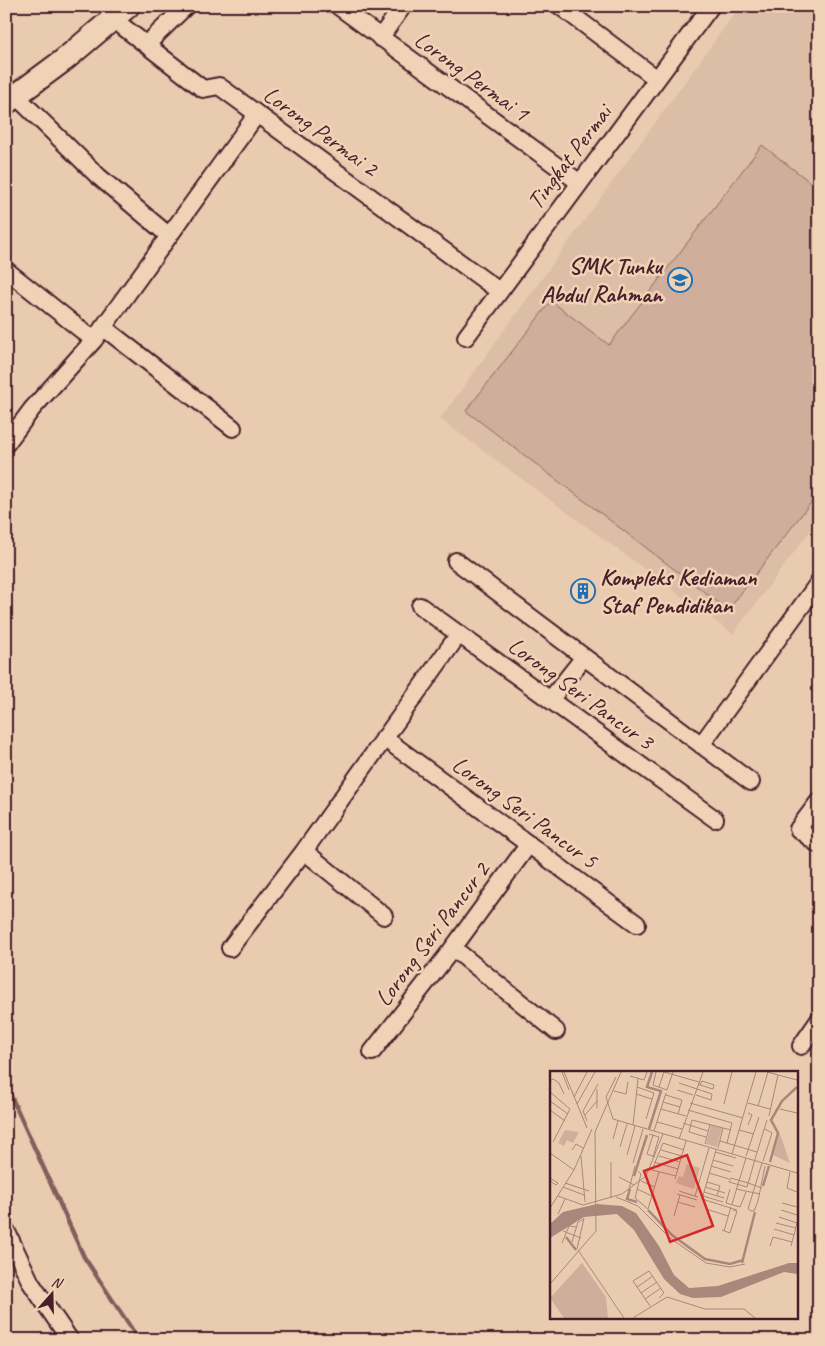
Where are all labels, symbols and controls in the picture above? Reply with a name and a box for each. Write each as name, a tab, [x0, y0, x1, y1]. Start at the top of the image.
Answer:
street label: Lorong Permai 1	[409, 24, 536, 128]
street label: Lorong Permai 2	[258, 79, 386, 184]
street label: Tingkat Permai	[520, 97, 619, 215]
place label: SMK Tunku Abdul Rahman	[541, 251, 664, 309]
school or university icon: SMK Tunku Abdul Rahman	[667, 267, 693, 293]
place label: Kompleks Kediaman Staf Pendidikan	[600, 562, 758, 620]
building icon: Kompleks Kediaman Staf Pendidikan	[570, 578, 596, 604]
street label: Lorong Seri Pancur 3	[502, 630, 662, 757]
street label: Lorong Seri Pancur 5	[446, 749, 605, 876]
street label: Lorong Seri Pancur 2	[368, 854, 497, 1012]
inset map	[550, 1071, 798, 1318]
north arrow	[28, 1268, 78, 1318]
text: N	[49, 1273, 65, 1293]

